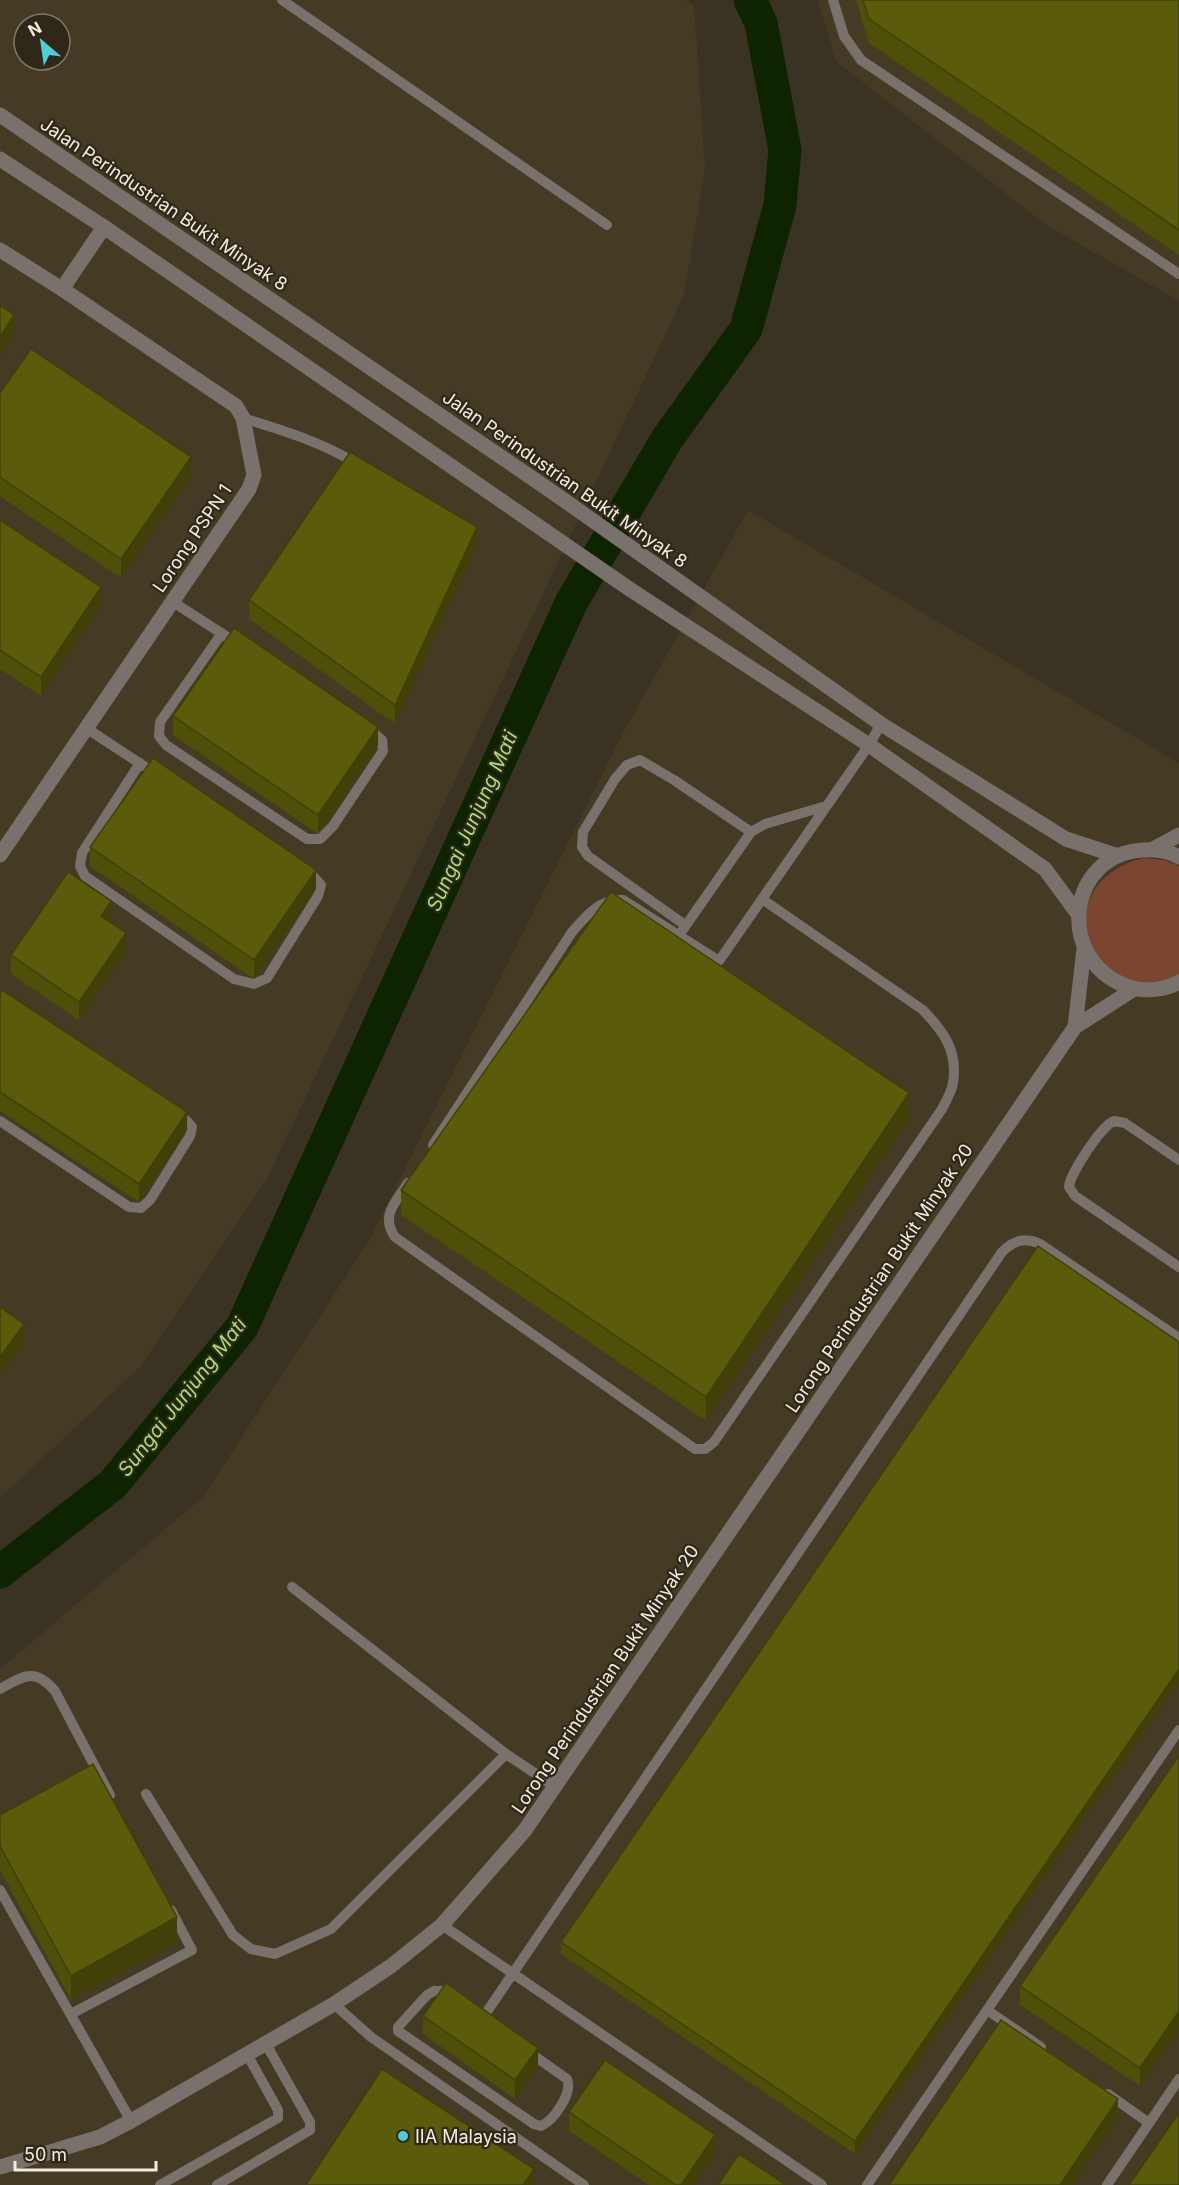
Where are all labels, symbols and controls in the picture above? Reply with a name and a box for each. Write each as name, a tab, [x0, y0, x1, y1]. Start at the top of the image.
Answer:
north arrow	[12, 12, 72, 72]
text: N	[25, 17, 45, 41]
street label: Jalan Perindustrian Bukit Minyak 8	[36, 113, 292, 295]
street label: Jalan Perindustrian Bukit Minyak 8	[439, 386, 691, 572]
street label: Lorong PSPN 1	[148, 480, 236, 596]
water label: Sungai Junjung Mati	[421, 726, 523, 915]
street label: Lorong Perindustrian Bukit Minyak 20	[781, 1140, 977, 1416]
water label: Sungai Junjung Mati	[113, 1312, 252, 1481]
street label: Lorong Perindustrian Bukit Minyak 20	[507, 1541, 703, 1817]
place label: IIA Malaysia	[415, 2126, 517, 2147]
marker: IIA Malaysia	[396, 2129, 410, 2143]
scale bar	[15, 2134, 156, 2172]
text: 50 m	[24, 2144, 67, 2165]

